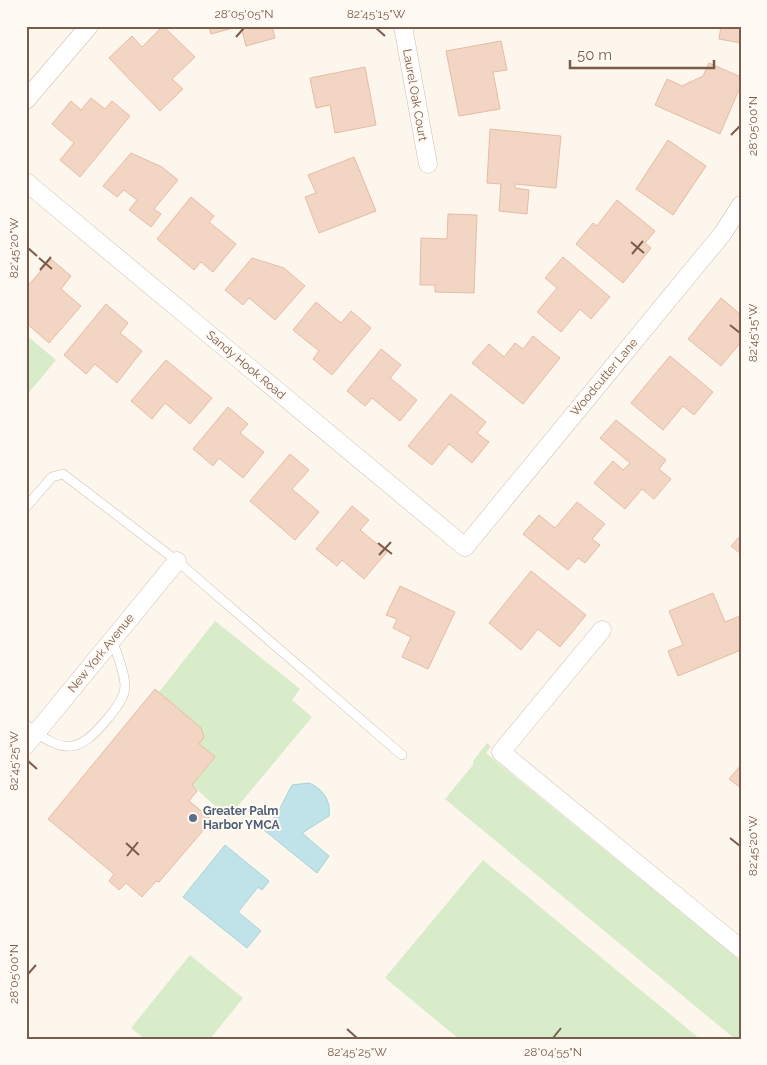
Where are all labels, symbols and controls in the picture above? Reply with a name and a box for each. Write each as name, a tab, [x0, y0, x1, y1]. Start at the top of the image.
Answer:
text: 28°05'05"N	[214, 7, 274, 21]
text: 82°45'15"W	[347, 7, 406, 21]
scale bar	[570, 38, 713, 70]
text: 50 m	[577, 46, 612, 64]
street label: Laurel Oak Court	[400, 48, 430, 142]
text: 28°05'00"N	[746, 96, 760, 156]
text: 82°45'20"W	[7, 217, 21, 278]
text: 82°45'15"W	[746, 303, 760, 362]
street label: Sandy Hook Road	[204, 328, 288, 402]
street label: Woodcutter Lane	[568, 335, 640, 419]
street label: New York Avenue	[65, 611, 137, 695]
text: 82°45'25"W	[7, 731, 21, 791]
place label: Greater Palm Harbor YMCA	[203, 804, 281, 832]
marker: Greater Palm Harbor YMCA	[187, 812, 199, 824]
text: 82°45'20"W	[746, 815, 760, 876]
text: 28°05'00"N	[7, 944, 21, 1004]
text: 82°45'25"W	[327, 1045, 387, 1059]
text: 28°04'55"N	[524, 1045, 582, 1059]

